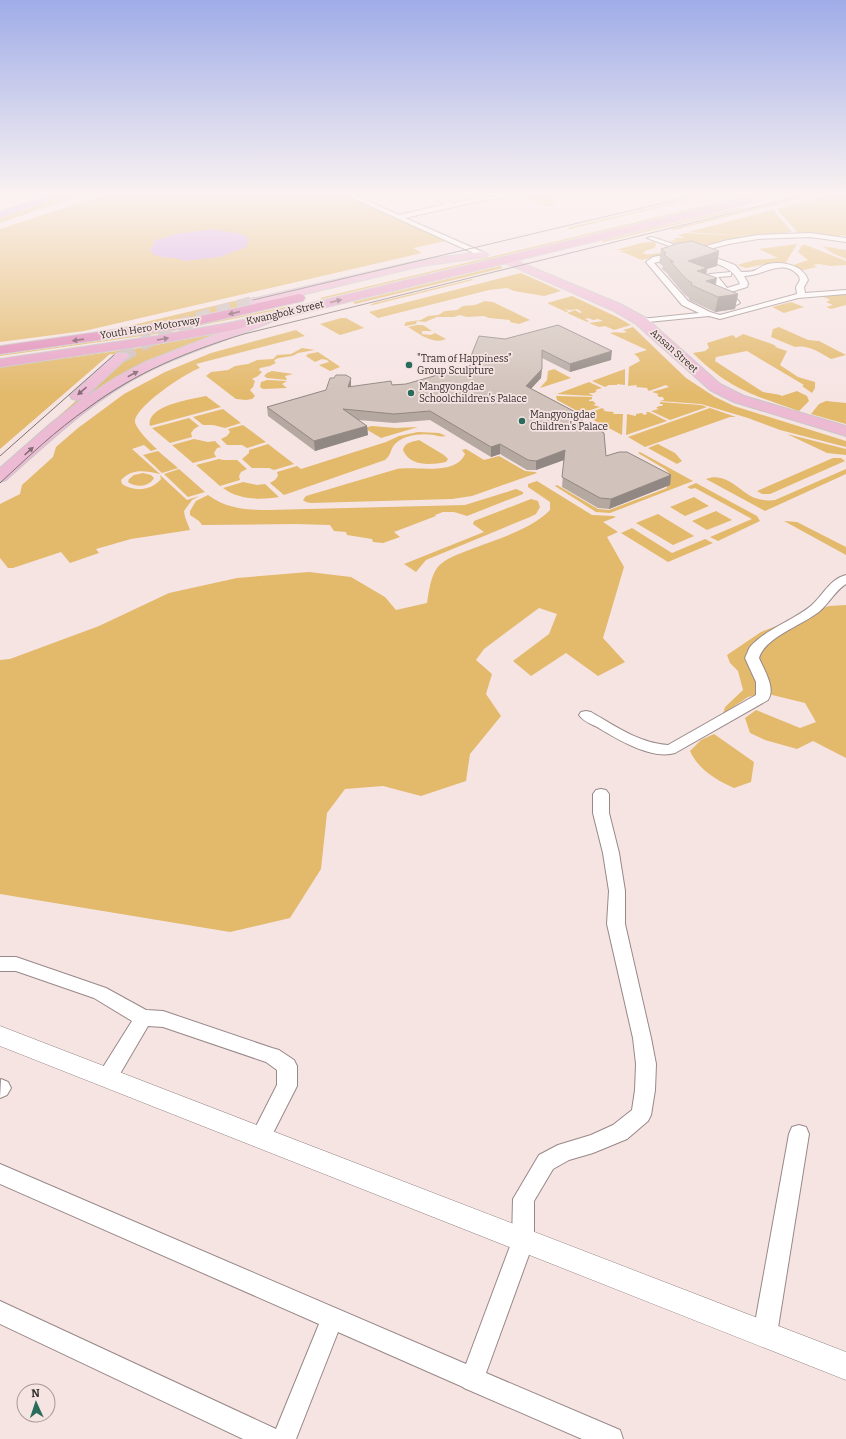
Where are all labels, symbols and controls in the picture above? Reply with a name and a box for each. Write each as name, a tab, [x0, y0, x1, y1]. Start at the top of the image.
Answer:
street label: Kwangbok Street	[245, 298, 325, 328]
one-way arrow	[330, 298, 342, 304]
one-way arrow	[228, 311, 240, 317]
street label: Youth Hero Motorway	[99, 314, 202, 342]
street label: Ansan Street	[648, 326, 701, 376]
one-way arrow	[157, 336, 169, 342]
one-way arrow	[72, 337, 84, 343]
place label: "Tram of Happiness" Group Sculpture	[417, 353, 512, 377]
marker: "Tram of Happiness" Group Sculpture	[404, 360, 414, 370]
one-way arrow	[127, 371, 139, 377]
place label: Mangyongdae Schoolchildren’s Palace	[419, 381, 527, 405]
one-way arrow	[77, 386, 88, 395]
marker: Mangyongdae Schoolchildren’s Palace	[406, 388, 416, 398]
place label: Mangyongdae Children's Palace	[530, 409, 608, 433]
marker: Mangyongdae Children's Palace	[517, 416, 527, 426]
one-way arrow	[24, 447, 34, 456]
north arrow	[16, 1383, 56, 1423]
text: N	[31, 1387, 41, 1400]

